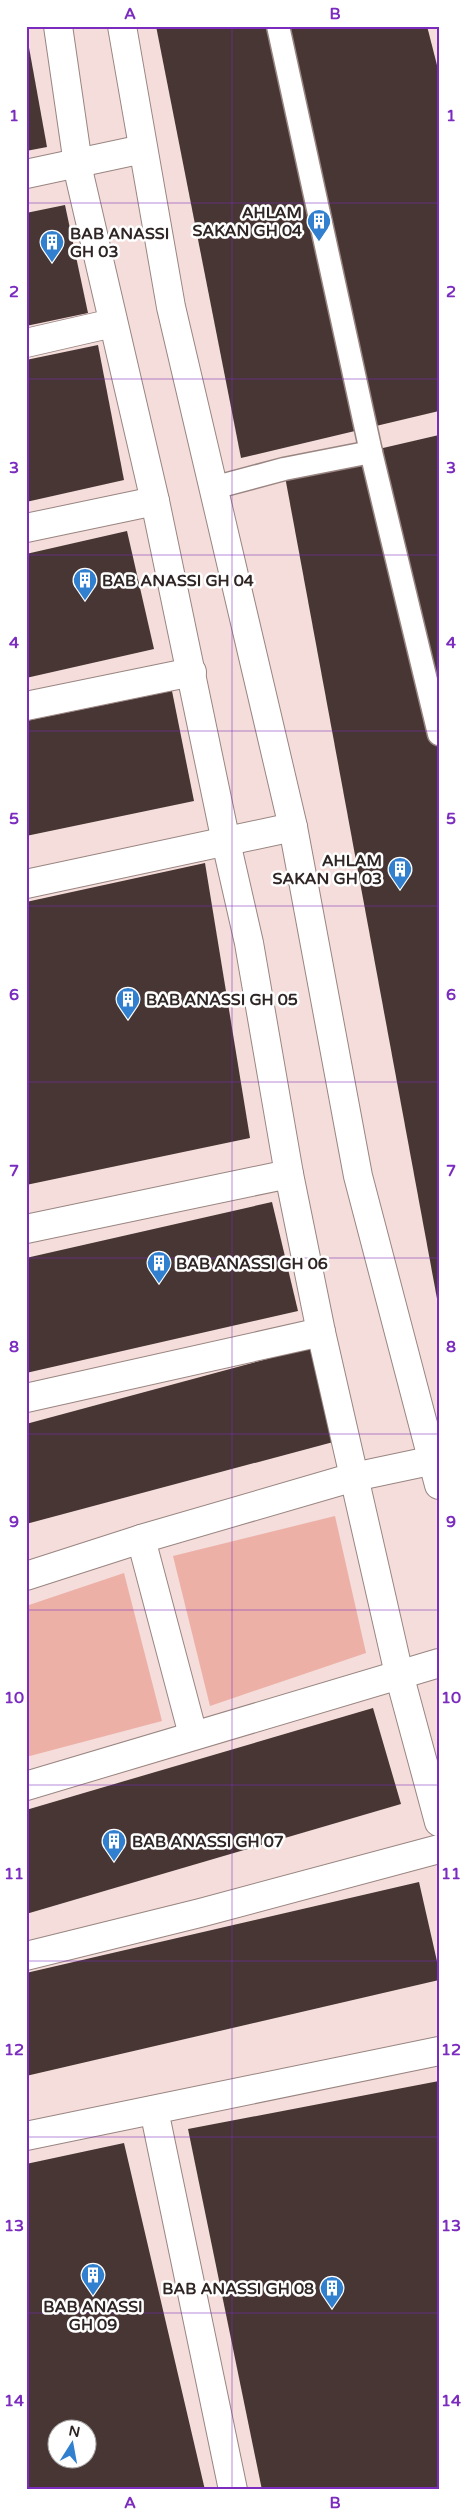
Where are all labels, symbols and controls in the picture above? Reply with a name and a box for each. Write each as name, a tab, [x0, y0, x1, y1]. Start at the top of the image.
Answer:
text: A	[124, 4, 136, 24]
text: B	[329, 4, 341, 24]
text: 1	[9, 106, 19, 126]
text: 1	[446, 106, 456, 126]
place label: AHLAM SAKAN GH 04	[192, 203, 302, 241]
building icon: AHLAM SAKAN GH 04	[306, 208, 332, 242]
place label: BAB ANASSI GH 03	[70, 224, 169, 262]
building icon: BAB ANASSI GH 03	[39, 229, 65, 263]
text: 2	[9, 282, 19, 302]
text: 2	[446, 282, 456, 302]
text: 3	[9, 458, 19, 478]
text: 3	[446, 458, 456, 478]
building icon: BAB ANASSI GH 04	[72, 567, 98, 601]
place label: BAB ANASSI GH 04	[102, 571, 254, 591]
text: 4	[9, 633, 19, 653]
text: 4	[446, 633, 456, 653]
text: 5	[9, 809, 19, 829]
text: 5	[446, 809, 456, 829]
place label: AHLAM SAKAN GH 03	[272, 851, 382, 889]
building icon: AHLAM SAKAN GH 03	[387, 856, 413, 890]
text: 6	[9, 985, 19, 1005]
text: 6	[446, 985, 456, 1005]
building icon: BAB ANASSI GH 05	[115, 986, 141, 1020]
place label: BAB ANASSI GH 05	[146, 990, 298, 1010]
text: 7	[9, 1161, 19, 1181]
text: 7	[446, 1161, 456, 1181]
building icon: BAB ANASSI GH 06	[146, 1250, 172, 1284]
place label: BAB ANASSI GH 06	[176, 1254, 328, 1274]
text: 8	[9, 1337, 19, 1357]
text: 8	[446, 1337, 456, 1357]
text: 9	[9, 1512, 19, 1532]
text: 9	[446, 1512, 456, 1532]
text: 10	[4, 1688, 24, 1708]
text: 10	[441, 1688, 461, 1708]
building icon: BAB ANASSI GH 07	[101, 1828, 127, 1862]
place label: BAB ANASSI GH 07	[132, 1832, 284, 1852]
text: 11	[4, 1864, 24, 1884]
text: 11	[441, 1864, 461, 1884]
text: 12	[4, 2040, 24, 2060]
text: 12	[441, 2040, 461, 2060]
text: 13	[4, 2216, 24, 2236]
text: 13	[441, 2216, 461, 2236]
building icon: BAB ANASSI GH 09	[80, 2262, 106, 2296]
building icon: BAB ANASSI GH 08	[319, 2275, 345, 2309]
place label: BAB ANASSI GH 08	[162, 2279, 314, 2299]
place label: BAB ANASSI GH 09	[43, 2297, 143, 2335]
text: 14	[4, 2391, 24, 2411]
text: 14	[441, 2391, 461, 2411]
north arrow	[48, 2418, 98, 2468]
text: N	[67, 2422, 82, 2441]
text: A	[124, 2493, 136, 2513]
text: B	[329, 2493, 341, 2513]

